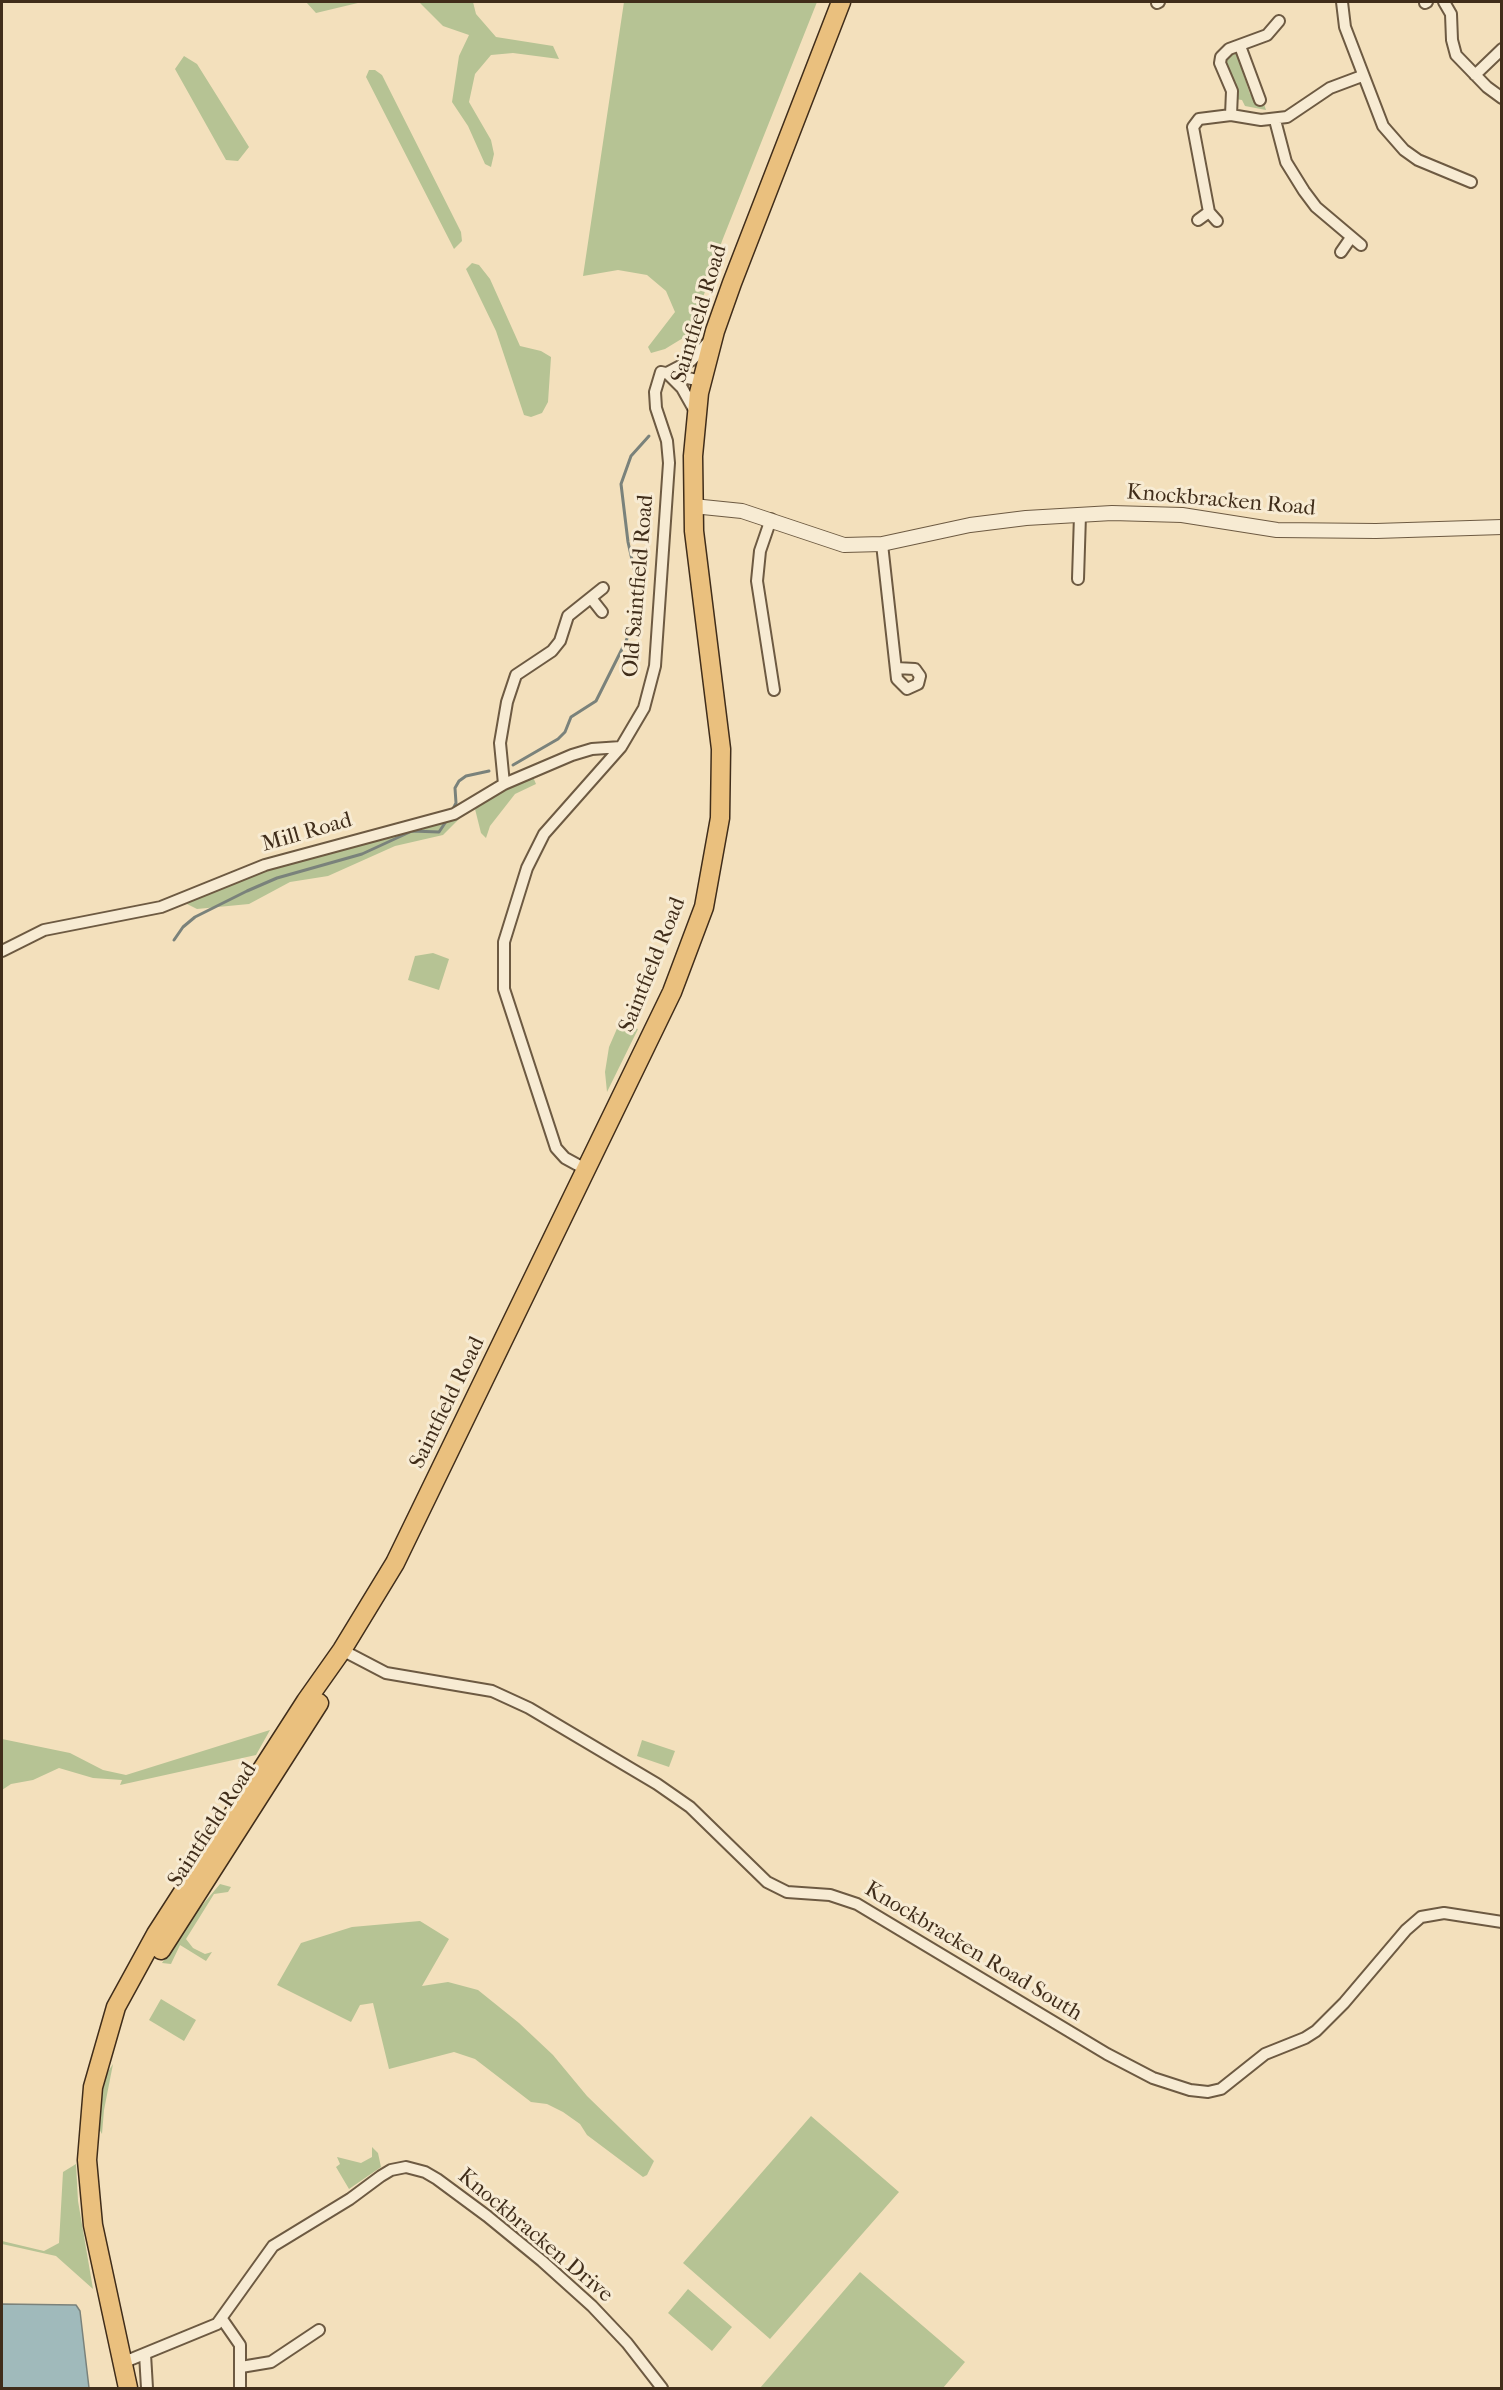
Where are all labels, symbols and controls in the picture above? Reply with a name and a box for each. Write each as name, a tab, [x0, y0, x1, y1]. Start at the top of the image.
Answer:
street label: Saintfield Road	[666, 242, 734, 386]
street label: Knockbracken Road	[1125, 480, 1317, 522]
street label: Old Saintfield Road	[618, 494, 660, 678]
street label: Mill Road	[259, 808, 355, 858]
street label: Saintfield Road	[614, 894, 692, 1036]
street label: Saintfield Road	[405, 1333, 491, 1473]
street label: Saintfield Road	[163, 1758, 263, 1892]
street label: Knockbracken Road South	[859, 1877, 1087, 2027]
street label: Knockbracken Drive	[452, 2163, 618, 2309]

